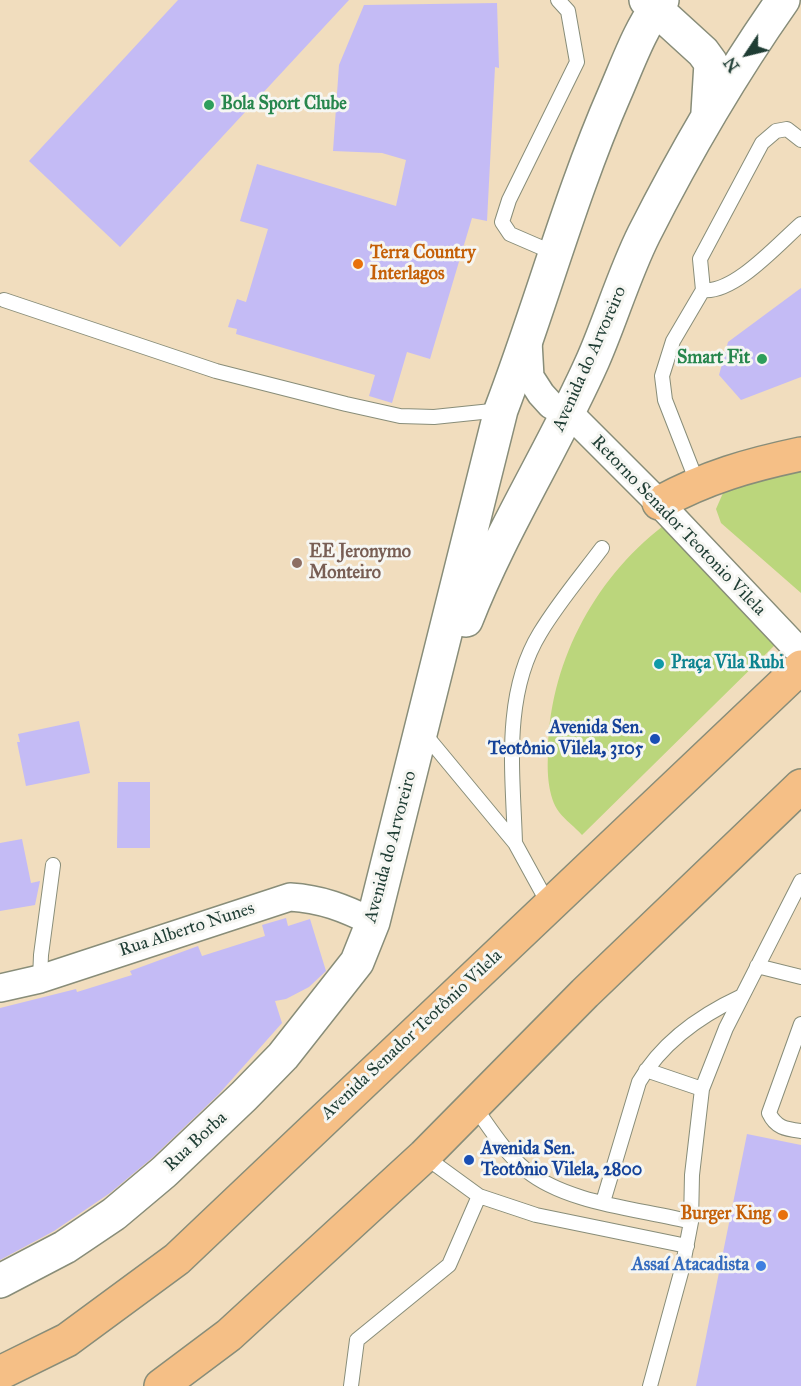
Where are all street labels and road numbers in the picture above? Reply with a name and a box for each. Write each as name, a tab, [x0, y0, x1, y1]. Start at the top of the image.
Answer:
street label: Avenida do Arvoreiro	[548, 283, 632, 435]
street label: Retorno Senador Teotonio Vilela	[586, 431, 770, 621]
street label: Avenida do Arvoreiro	[360, 769, 422, 925]
street label: Rua Alberto Nunes	[116, 898, 258, 962]
street label: Avenida Senador Teotônio Vilela	[317, 945, 507, 1125]
street label: Rua Borba	[160, 1108, 232, 1176]

